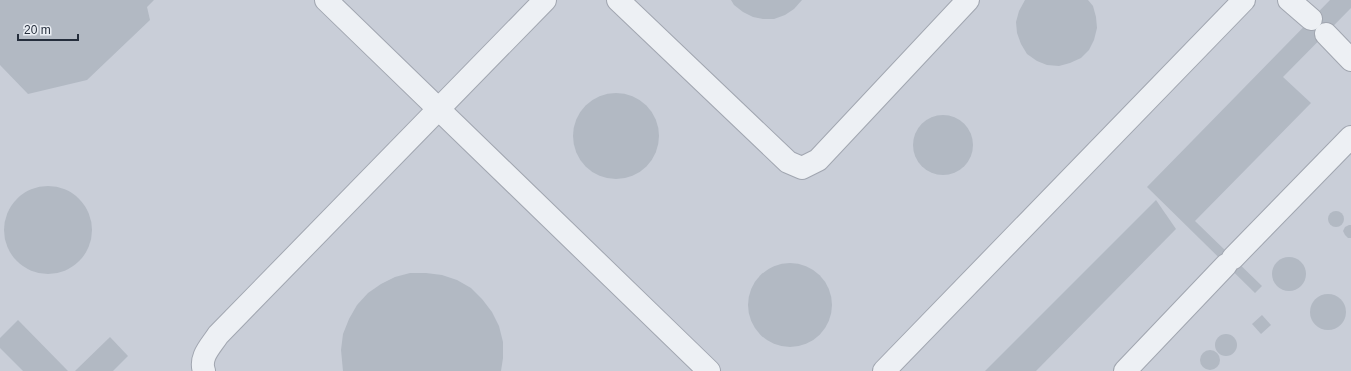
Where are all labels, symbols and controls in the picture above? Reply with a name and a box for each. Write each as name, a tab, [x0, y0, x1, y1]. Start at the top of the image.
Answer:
scale bar	[18, 16, 78, 42]
text: 20 m	[24, 23, 51, 37]

